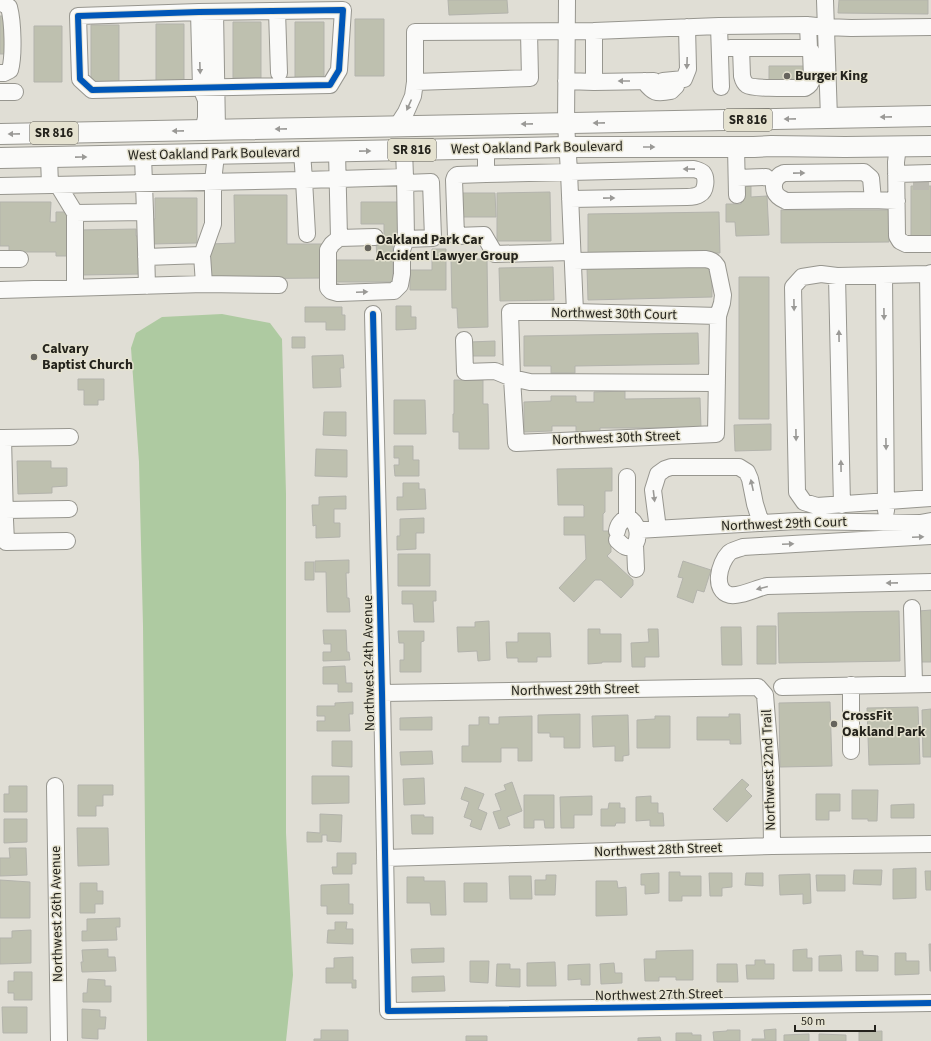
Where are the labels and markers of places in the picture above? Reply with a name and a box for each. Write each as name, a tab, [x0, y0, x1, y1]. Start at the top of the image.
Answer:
place label: Burger King	[795, 66, 868, 86]
marker: Burger King	[782, 71, 792, 81]
place label: Oakland Park Car Accident Lawyer Group	[375, 230, 518, 266]
marker: Oakland Park Car Accident Lawyer Group	[363, 243, 373, 253]
place label: Calvary Baptist Church	[42, 339, 133, 375]
marker: Calvary Baptist Church	[29, 352, 39, 362]
place label: CrossFit Oakland Park	[842, 706, 926, 742]
marker: CrossFit Oakland Park	[829, 719, 839, 729]

